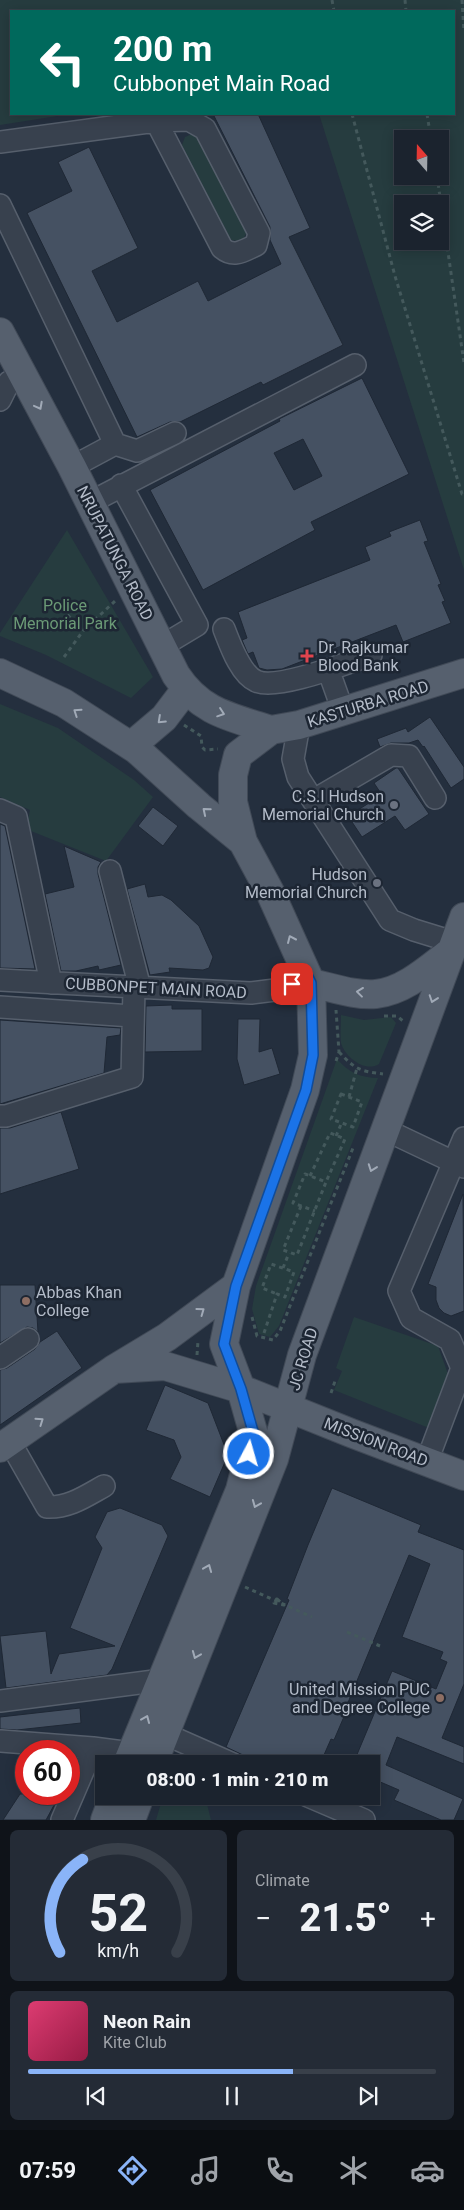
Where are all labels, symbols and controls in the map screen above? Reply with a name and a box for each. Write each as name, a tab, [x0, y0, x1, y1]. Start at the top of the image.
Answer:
text: 200 m	[113, 29, 212, 70]
icon: left	[30, 30, 95, 95]
text: Cubbonpet Main Road	[113, 71, 330, 96]
north arrow	[394, 130, 449, 185]
map controls	[394, 130, 449, 250]
button: layers	[394, 195, 449, 250]
one-way arrow	[33, 401, 43, 410]
street label: NRUPATUNGA ROAD	[73, 483, 157, 623]
park label: Police Memorial Park	[13, 596, 118, 633]
place label: Dr. Rajkumar Blood Bank	[318, 638, 409, 675]
marker: Dr. Rajkumar Blood Bank	[300, 649, 314, 663]
street label: KASTURBA ROAD	[305, 677, 431, 731]
one-way arrow	[216, 707, 225, 717]
one-way arrow	[74, 709, 83, 719]
one-way arrow	[157, 714, 166, 723]
place label: C.S.I Hudson Memorial Church	[262, 787, 384, 824]
marker: C.S.I Hudson Memorial Church	[388, 799, 400, 811]
one-way arrow	[202, 808, 211, 817]
place label: Hudson Memorial Church	[245, 865, 367, 902]
marker: Hudson Memorial Church	[371, 877, 383, 889]
one-way arrow	[287, 935, 297, 944]
pin	[271, 963, 313, 1005]
icon: arrive	[278, 970, 306, 998]
street label: CUBBONPET MAIN ROAD	[65, 974, 247, 1002]
one-way arrow	[356, 987, 364, 998]
one-way arrow	[429, 994, 439, 1002]
one-way arrow	[368, 1163, 378, 1172]
place label: Abbas Khan College	[36, 1283, 122, 1320]
marker: Abbas Khan College	[20, 1295, 32, 1307]
one-way arrow	[195, 1308, 205, 1317]
street label: JC ROAD	[284, 1325, 322, 1393]
street label: MISSION ROAD	[321, 1413, 431, 1471]
one-way arrow	[34, 1418, 44, 1427]
position arrow	[222, 1427, 274, 1479]
one-way arrow	[252, 1499, 262, 1508]
one-way arrow	[202, 1565, 212, 1573]
one-way arrow	[192, 1650, 202, 1659]
place label: United Mission PUC and Degree College	[289, 1680, 430, 1717]
marker: United Mission PUC and Degree College	[434, 1692, 446, 1704]
one-way arrow	[139, 1715, 150, 1724]
speed limit sign: 60	[15, 1740, 80, 1805]
text: 08:00 · 1 min · 210 m	[146, 1768, 329, 1791]
text: Climate	[255, 1871, 310, 1890]
text: 52	[89, 1883, 148, 1944]
text: 21.5°	[300, 1896, 392, 1940]
text: −	[255, 1902, 271, 1935]
text: +	[420, 1902, 436, 1935]
text: km/h	[98, 1940, 139, 1961]
text: Neon Rain	[103, 2010, 191, 2033]
text: Kite Club	[103, 2033, 167, 2052]
icon: previous	[82, 2082, 110, 2110]
icon: pause	[218, 2082, 246, 2110]
icon: next	[354, 2082, 382, 2110]
icon: directions	[115, 2153, 150, 2188]
icon: music	[188, 2153, 223, 2188]
icon: phone	[262, 2153, 297, 2188]
icon: climate	[336, 2153, 371, 2188]
icon: car	[410, 2153, 445, 2188]
text: 07:59	[19, 2158, 76, 2183]

